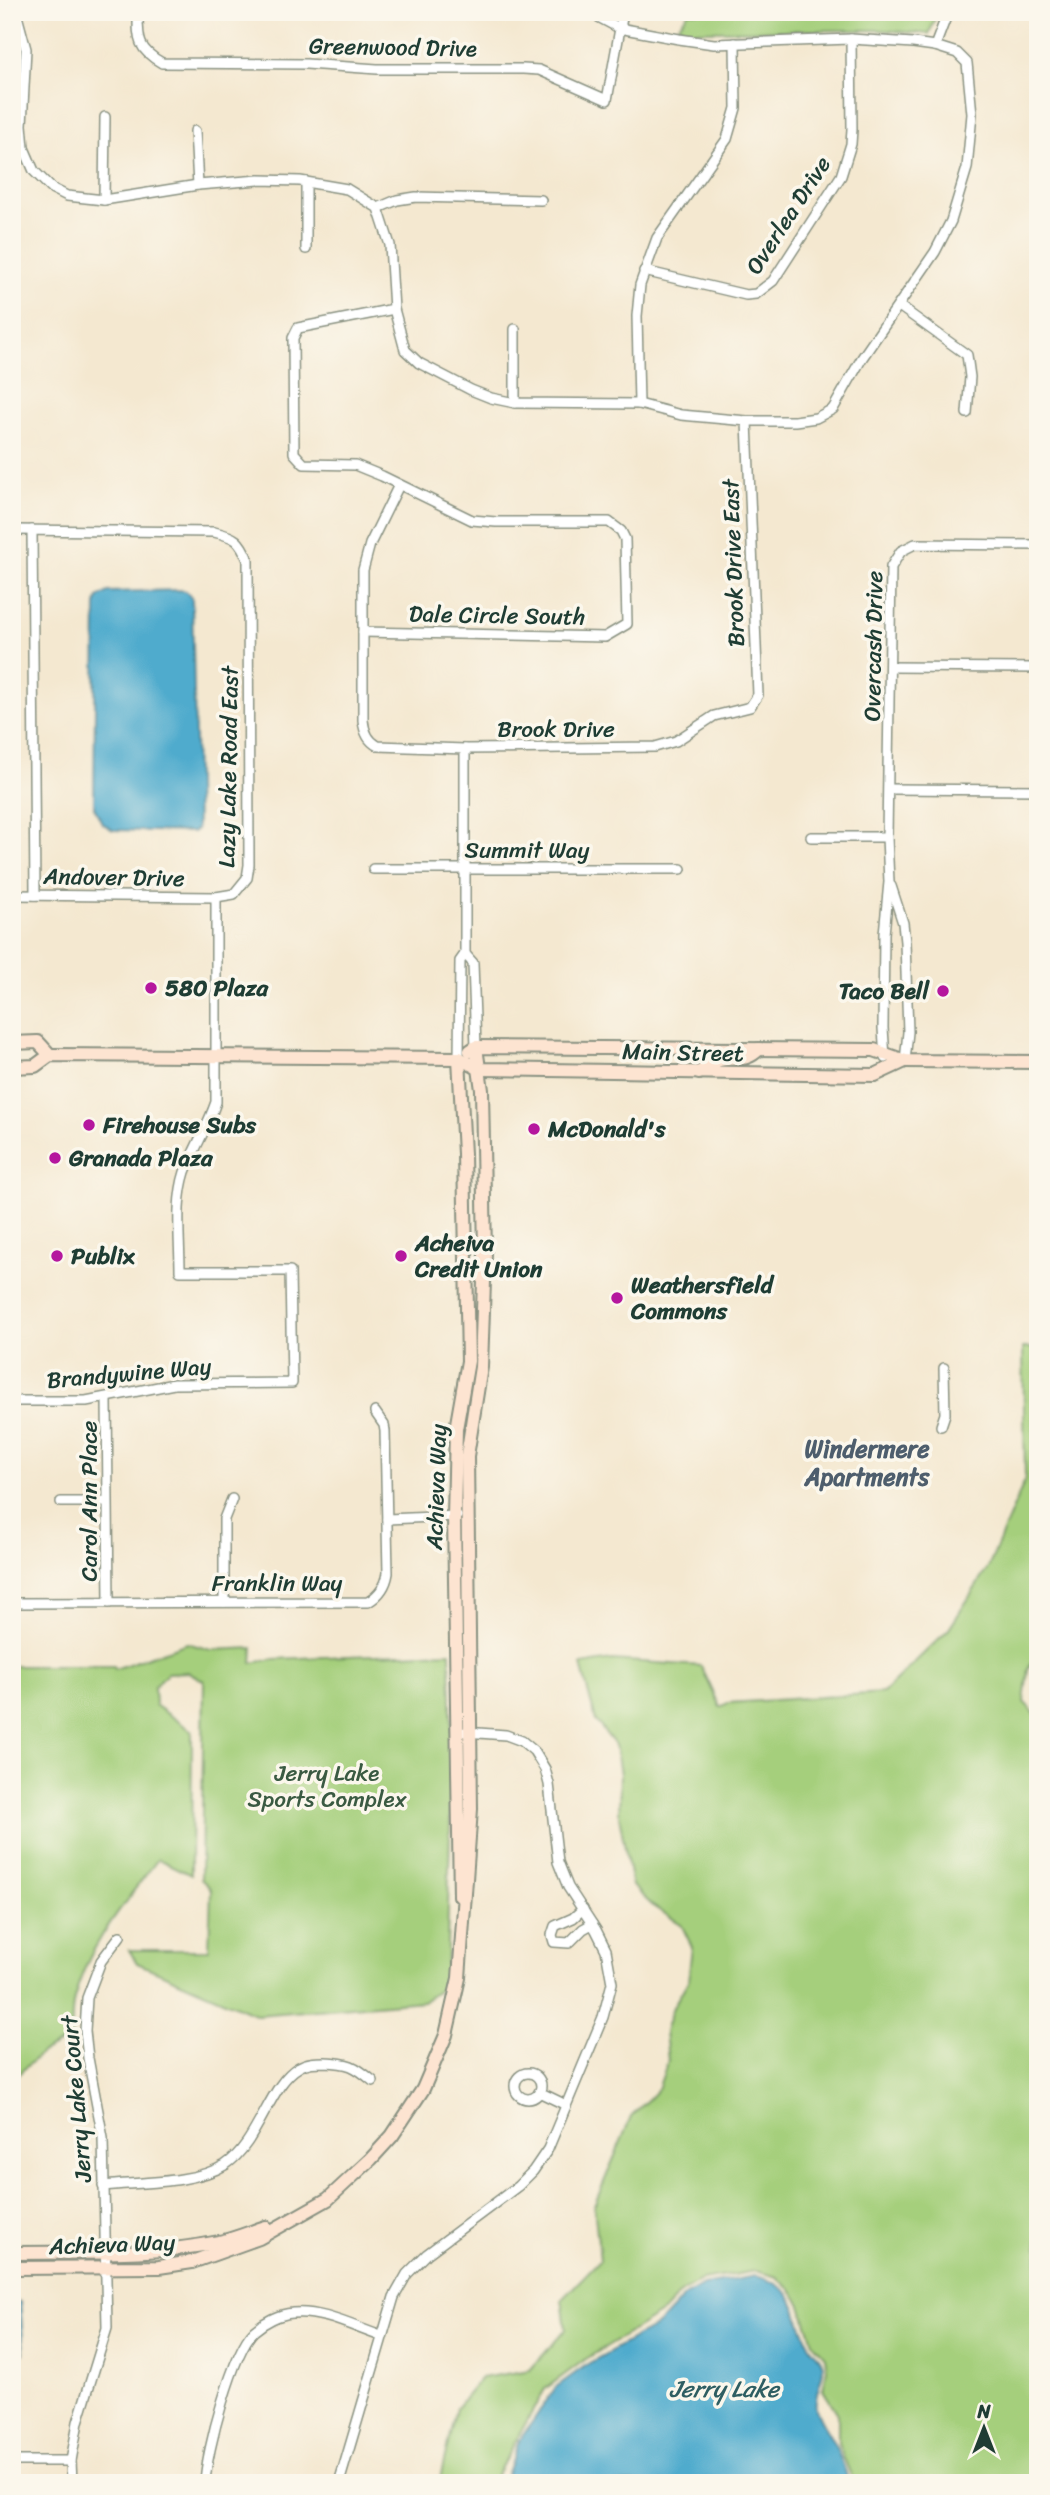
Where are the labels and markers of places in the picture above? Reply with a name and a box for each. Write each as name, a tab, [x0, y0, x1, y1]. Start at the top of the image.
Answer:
place label: 580 Plaza	[165, 968, 269, 1009]
place label: Taco Bell	[839, 971, 930, 1012]
marker: 580 Plaza	[143, 980, 159, 996]
marker: Taco Bell	[935, 983, 951, 999]
place label: Firehouse Subs	[102, 1105, 257, 1146]
place label: McDonald's	[547, 1109, 666, 1150]
marker: Firehouse Subs	[81, 1117, 97, 1133]
marker: McDonald's	[526, 1121, 542, 1137]
place label: Granada Plaza	[68, 1138, 214, 1179]
marker: Granada Plaza	[47, 1150, 63, 1166]
place label: Acheiva Credit Union	[414, 1223, 543, 1290]
place label: Publix	[71, 1236, 136, 1277]
marker: Publix	[49, 1248, 65, 1264]
marker: Acheiva Credit Union	[393, 1248, 409, 1264]
place label: Weathersfield Commons	[630, 1265, 775, 1332]
marker: Weathersfield Commons	[609, 1290, 625, 1306]

